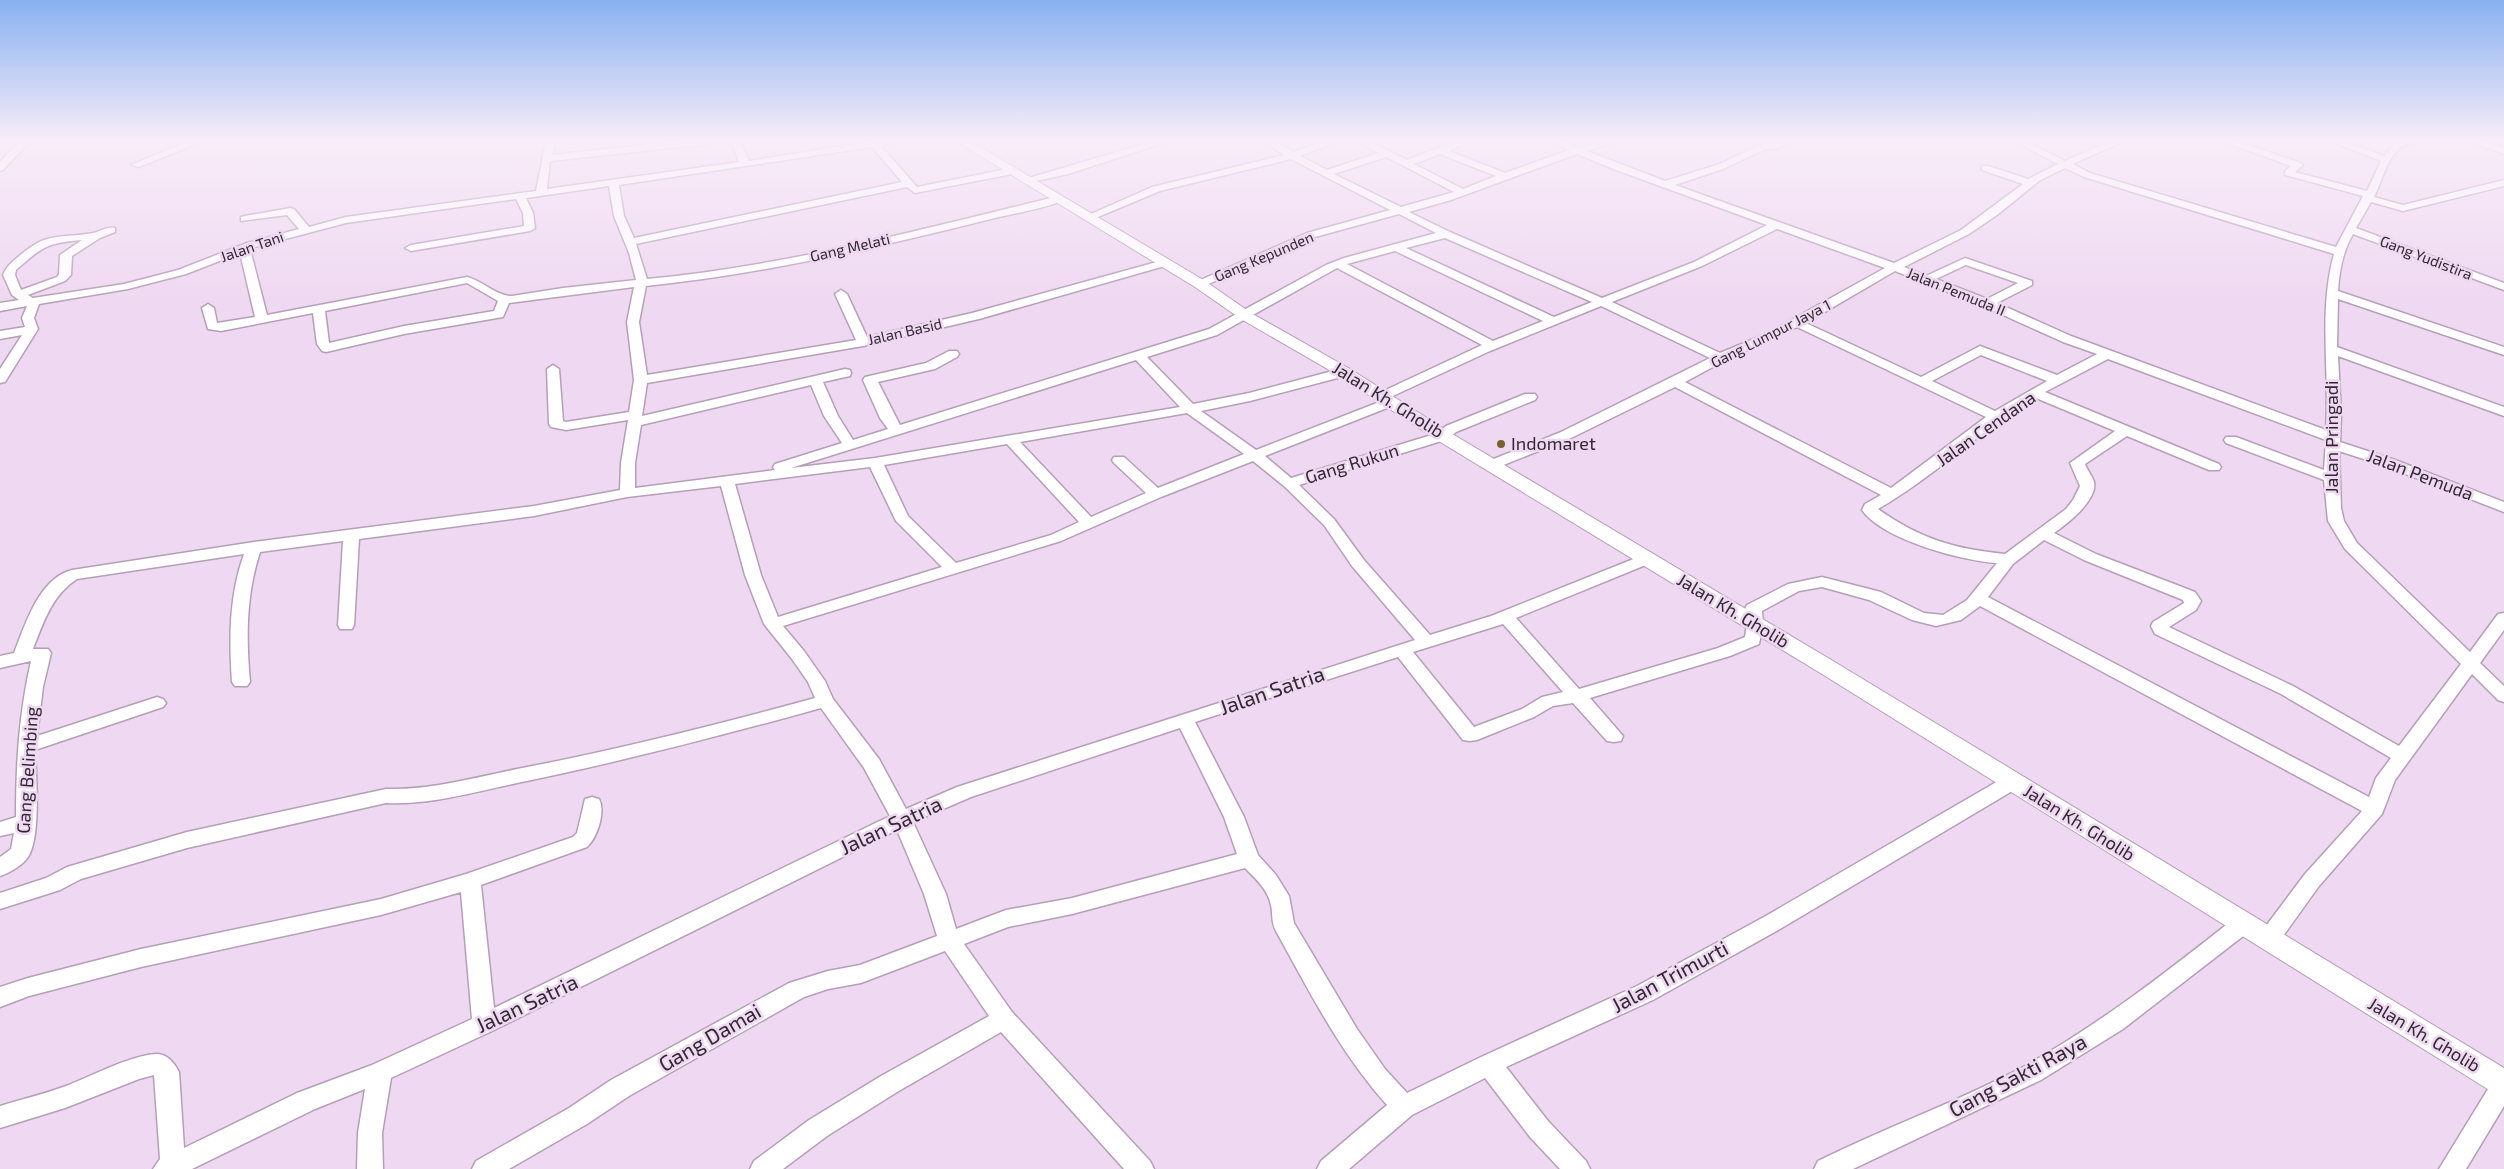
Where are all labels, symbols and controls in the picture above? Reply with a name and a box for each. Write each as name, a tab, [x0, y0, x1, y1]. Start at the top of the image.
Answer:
street label: Jalan Tani	[218, 227, 286, 265]
street label: Gang Kepunden	[1211, 227, 1316, 285]
street label: Gang Melati	[808, 229, 891, 265]
street label: Gang Yudistira	[2378, 231, 2475, 283]
street label: Jalan Pemuda II	[1904, 263, 2008, 319]
street label: Gang Lumpur Jaya 1	[1708, 295, 1834, 371]
street label: Jalan Basid	[866, 314, 944, 348]
street label: Jalan Kh. Gholib	[1329, 356, 1448, 442]
street label: Jalan Pringadi	[2320, 380, 2342, 494]
street label: Jalan Cendana	[1931, 386, 2040, 471]
place label: Indomaret	[1511, 432, 1596, 454]
street label: Gang Rukun	[1302, 438, 1401, 488]
marker: Indomaret	[1495, 438, 1507, 450]
street label: Jalan Pemuda	[2364, 444, 2477, 504]
street label: Jalan Kh. Gholib	[1673, 568, 1794, 652]
street label: Jalan Satria	[1216, 660, 1327, 719]
street label: Gang Belimbing	[12, 706, 42, 834]
street label: Jalan Kh. Gholib	[2020, 779, 2139, 865]
street label: Jalan Satria	[835, 790, 945, 859]
street label: Jalan Trimurti	[1607, 934, 1732, 1017]
street label: Jalan Satria	[471, 968, 581, 1037]
street label: Jalan Kh. Gholib	[2364, 992, 2485, 1076]
street label: Gang Damai	[654, 997, 765, 1076]
street label: Gang Sakti Raya	[1944, 1028, 2090, 1121]

